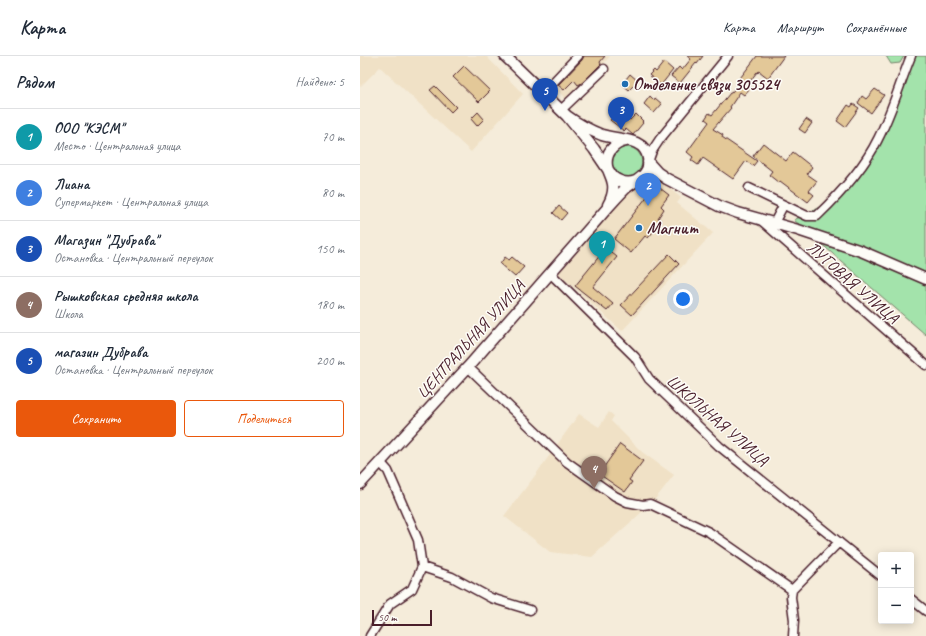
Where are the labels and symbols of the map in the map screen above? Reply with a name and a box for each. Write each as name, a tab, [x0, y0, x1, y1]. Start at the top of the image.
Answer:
place label: Отделение связи 305524	[633, 74, 781, 96]
pin: 5	[532, 78, 558, 111]
marker: Отделение связи 305524	[620, 79, 630, 89]
pin: 3	[608, 97, 634, 130]
pin: 2	[635, 173, 661, 206]
place label: Магнит	[647, 218, 699, 239]
marker: Магнит	[634, 223, 644, 233]
pin: 1	[589, 231, 615, 264]
street label: ЛУГОВАЯ УЛИЦА	[802, 237, 904, 329]
street label: ЦЕНТРАЛЬНАЯ УЛИЦА	[412, 275, 530, 403]
your location	[673, 289, 693, 309]
street label: ШКОЛЬНАЯ УЛИЦА	[662, 370, 773, 471]
pin: 4	[581, 456, 607, 489]
scale bar	[372, 608, 432, 627]

